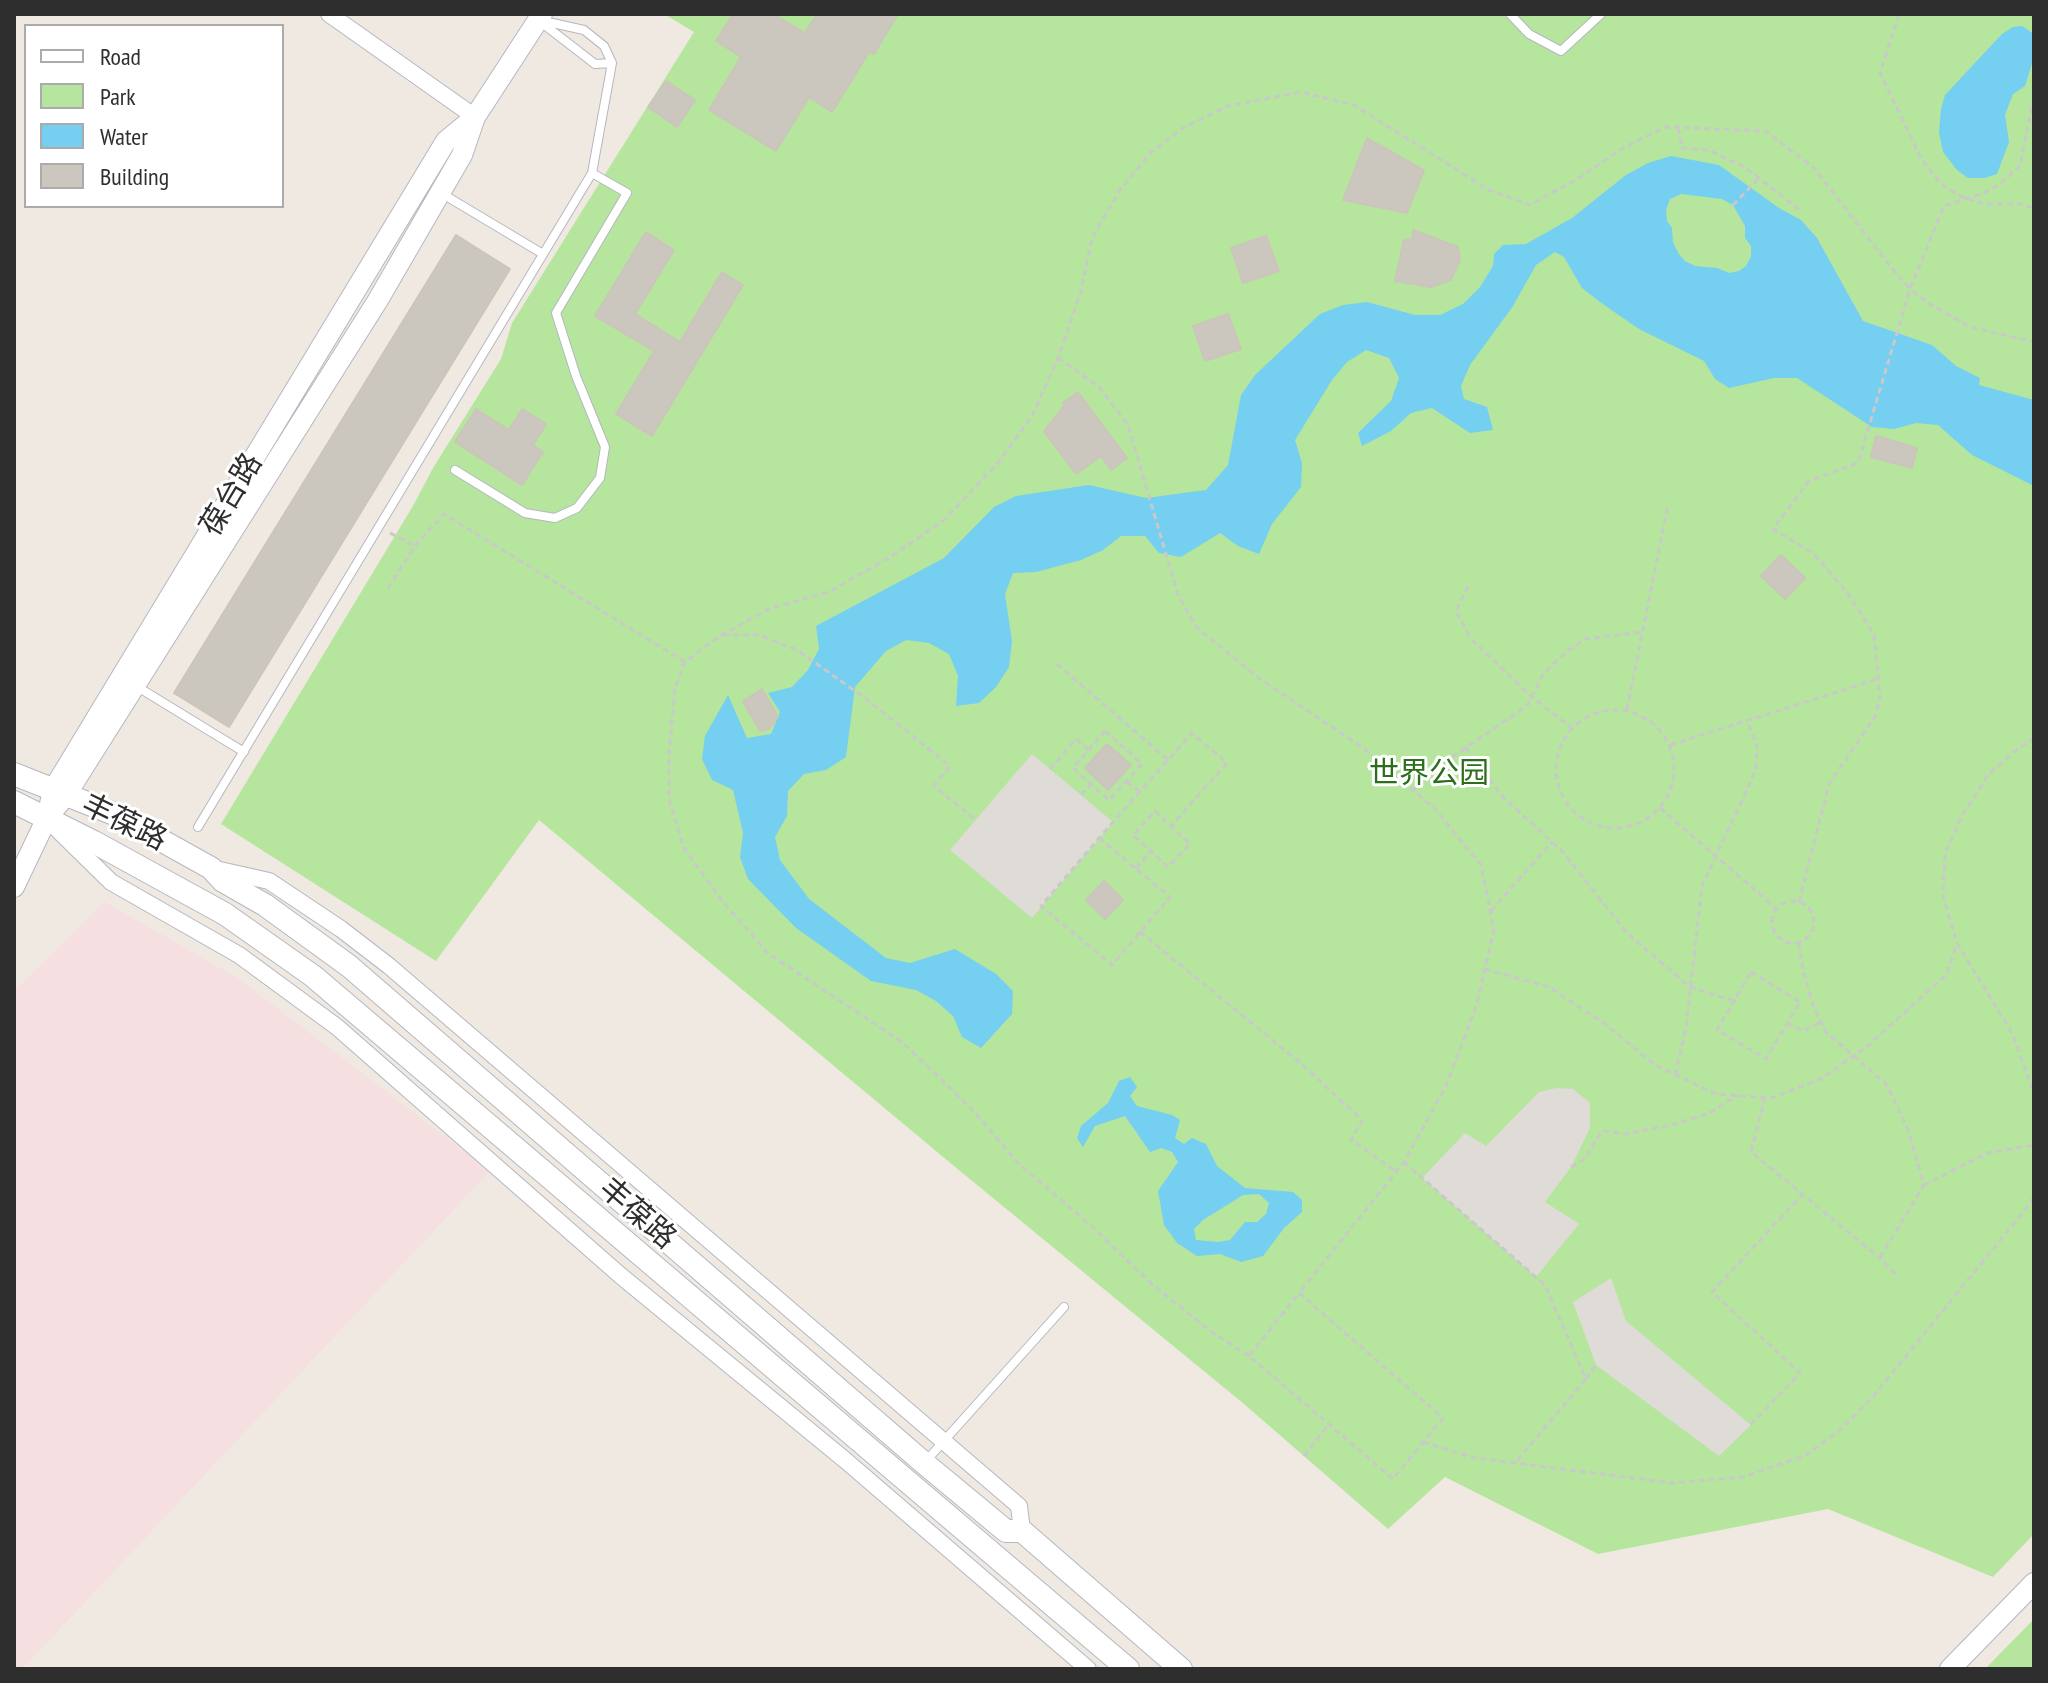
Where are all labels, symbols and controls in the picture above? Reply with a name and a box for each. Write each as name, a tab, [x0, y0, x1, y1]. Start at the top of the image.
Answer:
legend	[24, 24, 284, 208]
text: Road	[100, 41, 141, 72]
text: Park	[100, 81, 136, 112]
text: Water	[100, 121, 148, 152]
text: Building	[100, 161, 169, 192]
street label: 葆台路	[193, 447, 271, 543]
park label: 世界公园	[1369, 756, 1489, 792]
street label: 丰葆路	[76, 787, 172, 859]
street label: 丰葆路	[591, 1171, 683, 1257]

